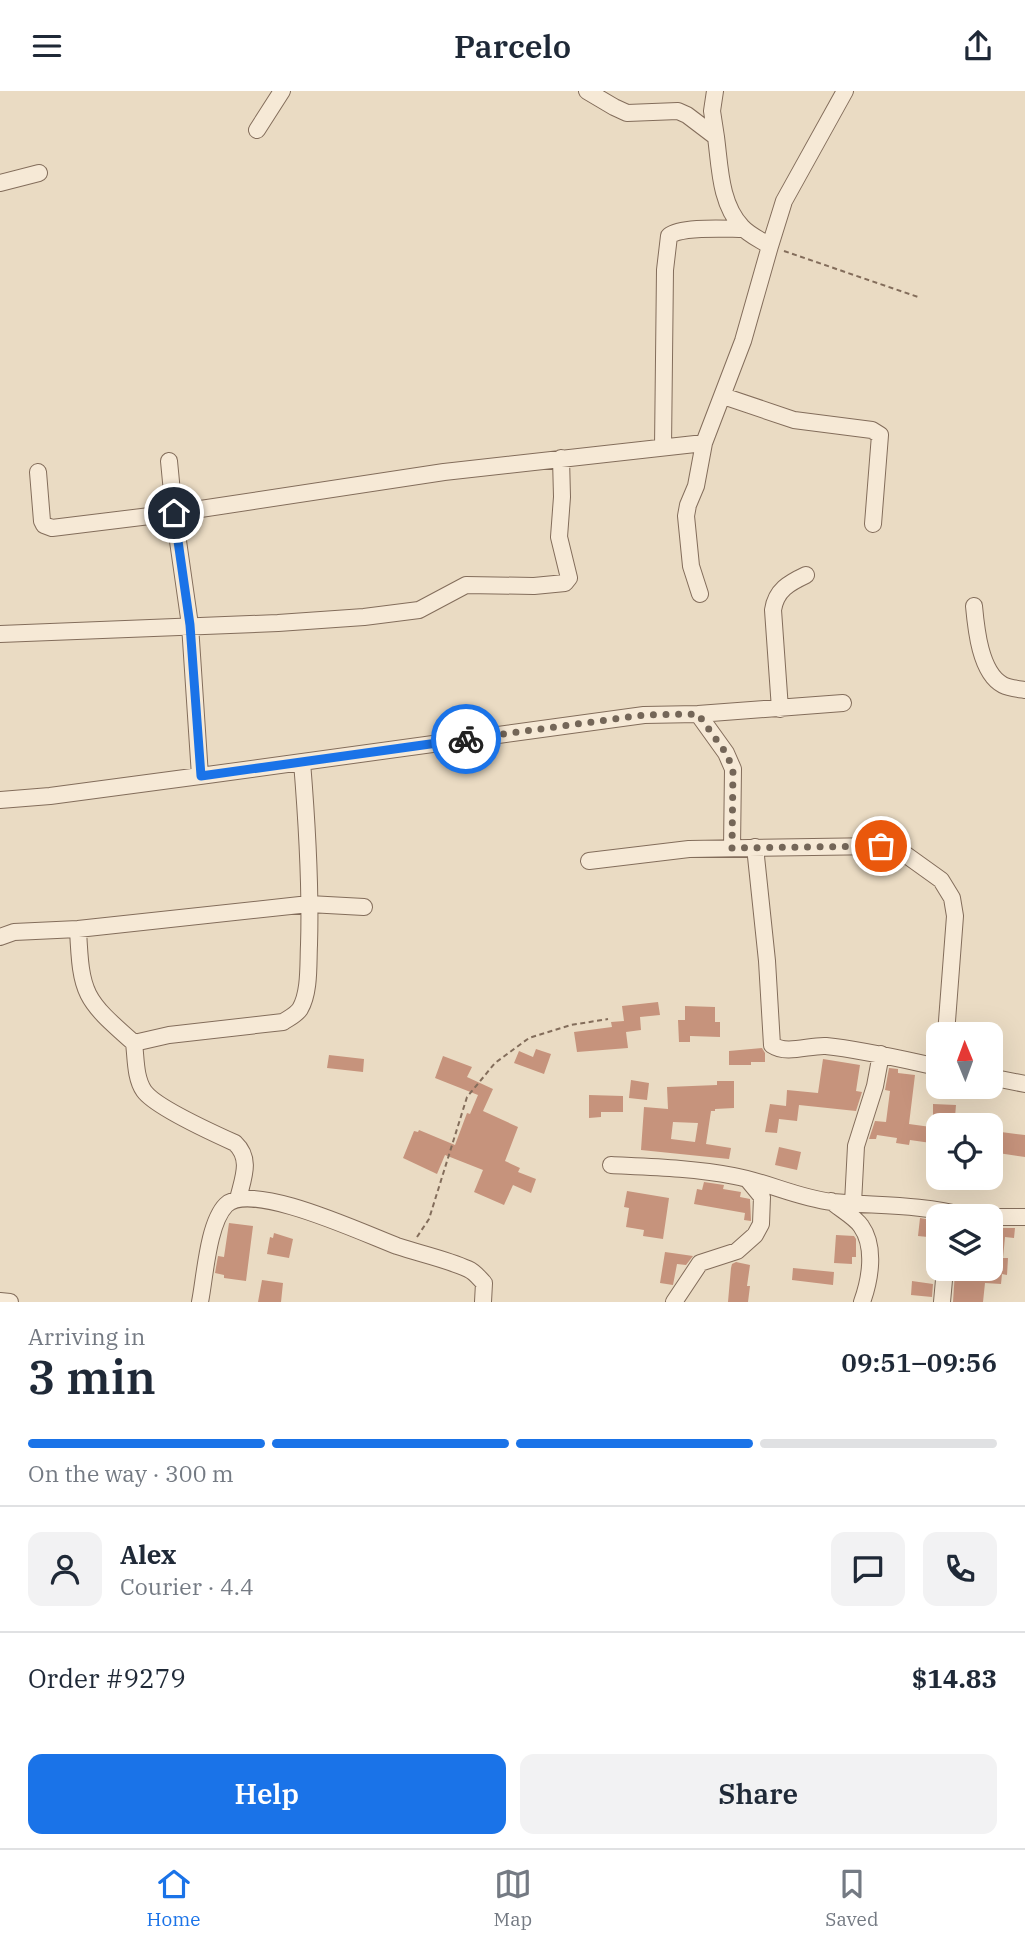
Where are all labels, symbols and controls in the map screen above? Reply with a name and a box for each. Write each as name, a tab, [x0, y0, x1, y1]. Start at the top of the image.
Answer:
text: Parcelo	[454, 25, 571, 67]
icon: menu	[28, 27, 66, 65]
icon: share	[959, 27, 997, 65]
pin	[144, 483, 204, 543]
icon: home	[155, 494, 193, 532]
courier	[431, 704, 501, 774]
icon: bike	[447, 720, 485, 758]
pin	[851, 816, 911, 876]
icon: bag	[862, 827, 900, 865]
north arrow	[926, 1022, 1003, 1099]
map controls	[926, 1022, 1003, 1281]
button: locate	[926, 1113, 1003, 1190]
button: layers	[926, 1204, 1003, 1281]
text: Arriving in	[28, 1321, 145, 1351]
text: 09:51–09:56	[841, 1345, 997, 1379]
text: 3 min	[28, 1347, 156, 1407]
text: On the way · 300 m	[28, 1458, 234, 1488]
button: person	[28, 1532, 102, 1606]
button: chat	[831, 1532, 905, 1606]
button: phone	[923, 1532, 997, 1606]
text: Alex	[120, 1537, 176, 1571]
text: Courier · 4.4	[120, 1571, 254, 1601]
text: Order #9279	[28, 1661, 186, 1695]
text: $14.83	[912, 1661, 997, 1695]
button: Help	[28, 1754, 506, 1834]
button: Share	[520, 1754, 997, 1834]
tab: Home	[147, 1865, 201, 1931]
tab: Map	[494, 1865, 532, 1931]
tab: Saved	[825, 1865, 878, 1931]

